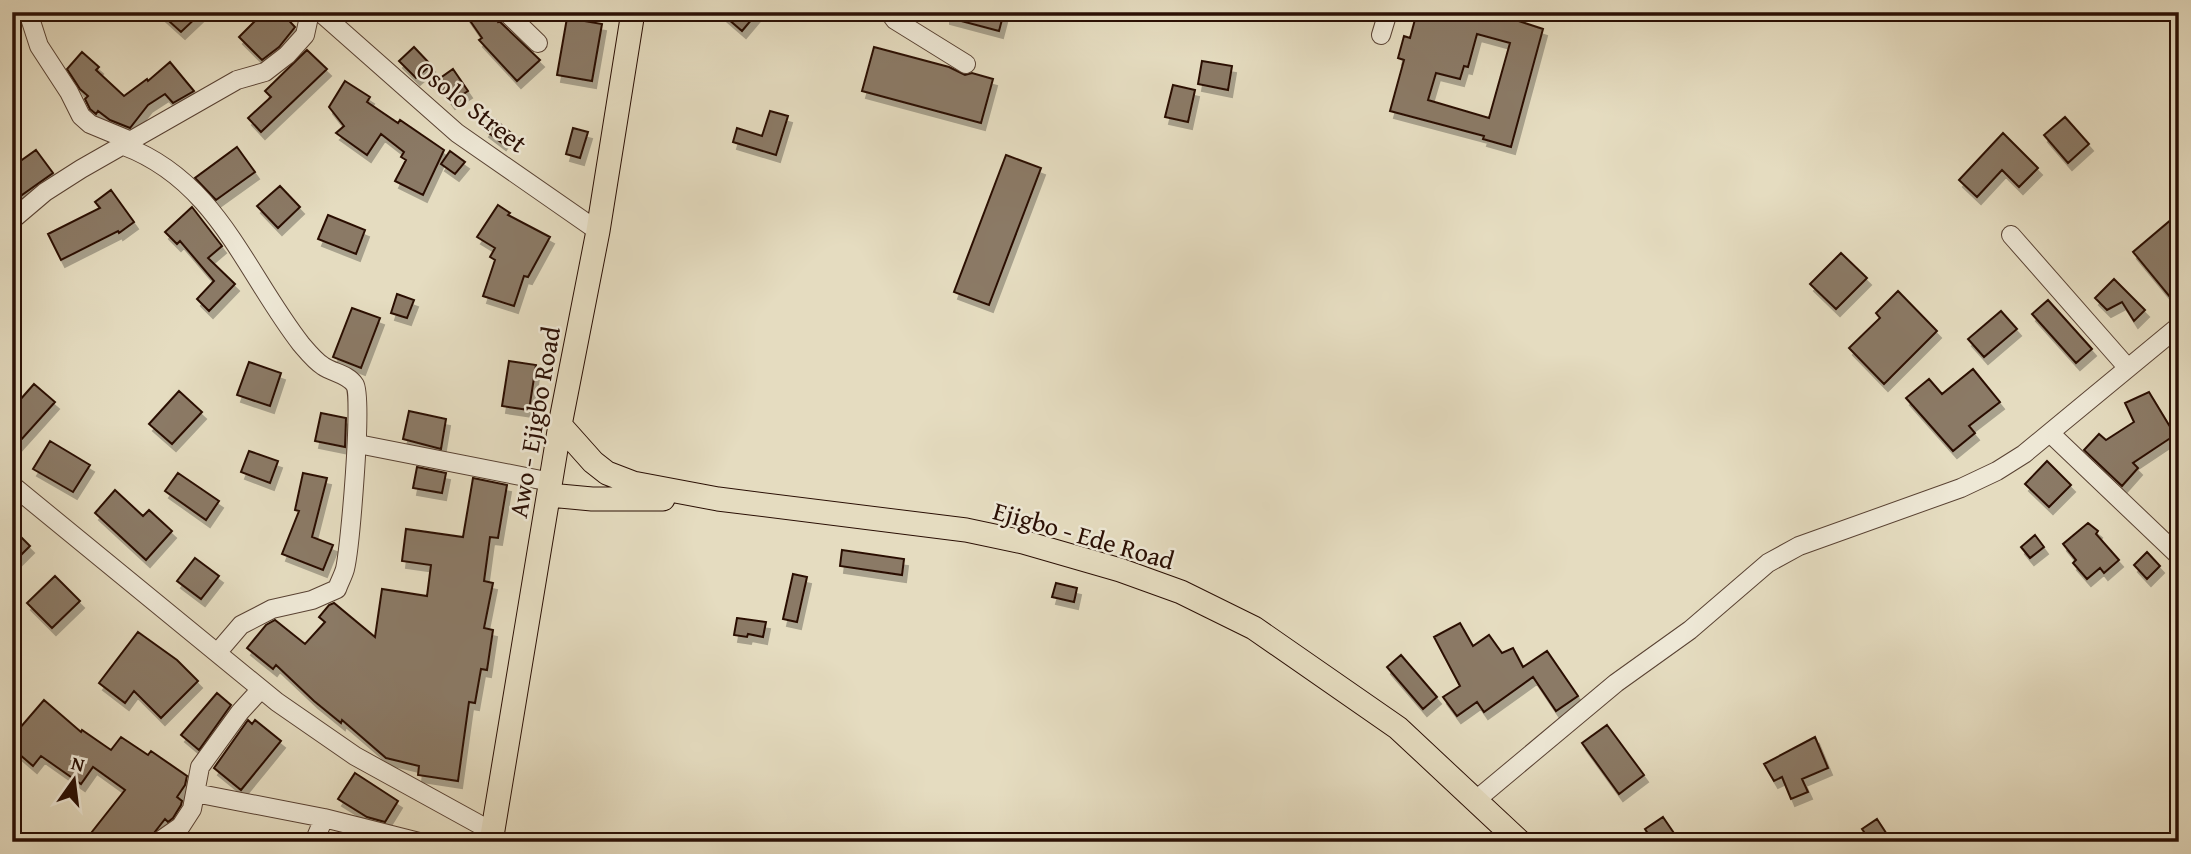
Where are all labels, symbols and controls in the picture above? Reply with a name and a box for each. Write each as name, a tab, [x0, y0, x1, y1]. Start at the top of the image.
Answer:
street label: Osolo Street	[408, 50, 536, 162]
street label: Awo - Ejigbo Road	[498, 323, 570, 521]
street label: Ejigbo - Ede Road	[989, 491, 1179, 580]
north arrow	[38, 746, 108, 816]
text: N	[69, 748, 88, 779]

